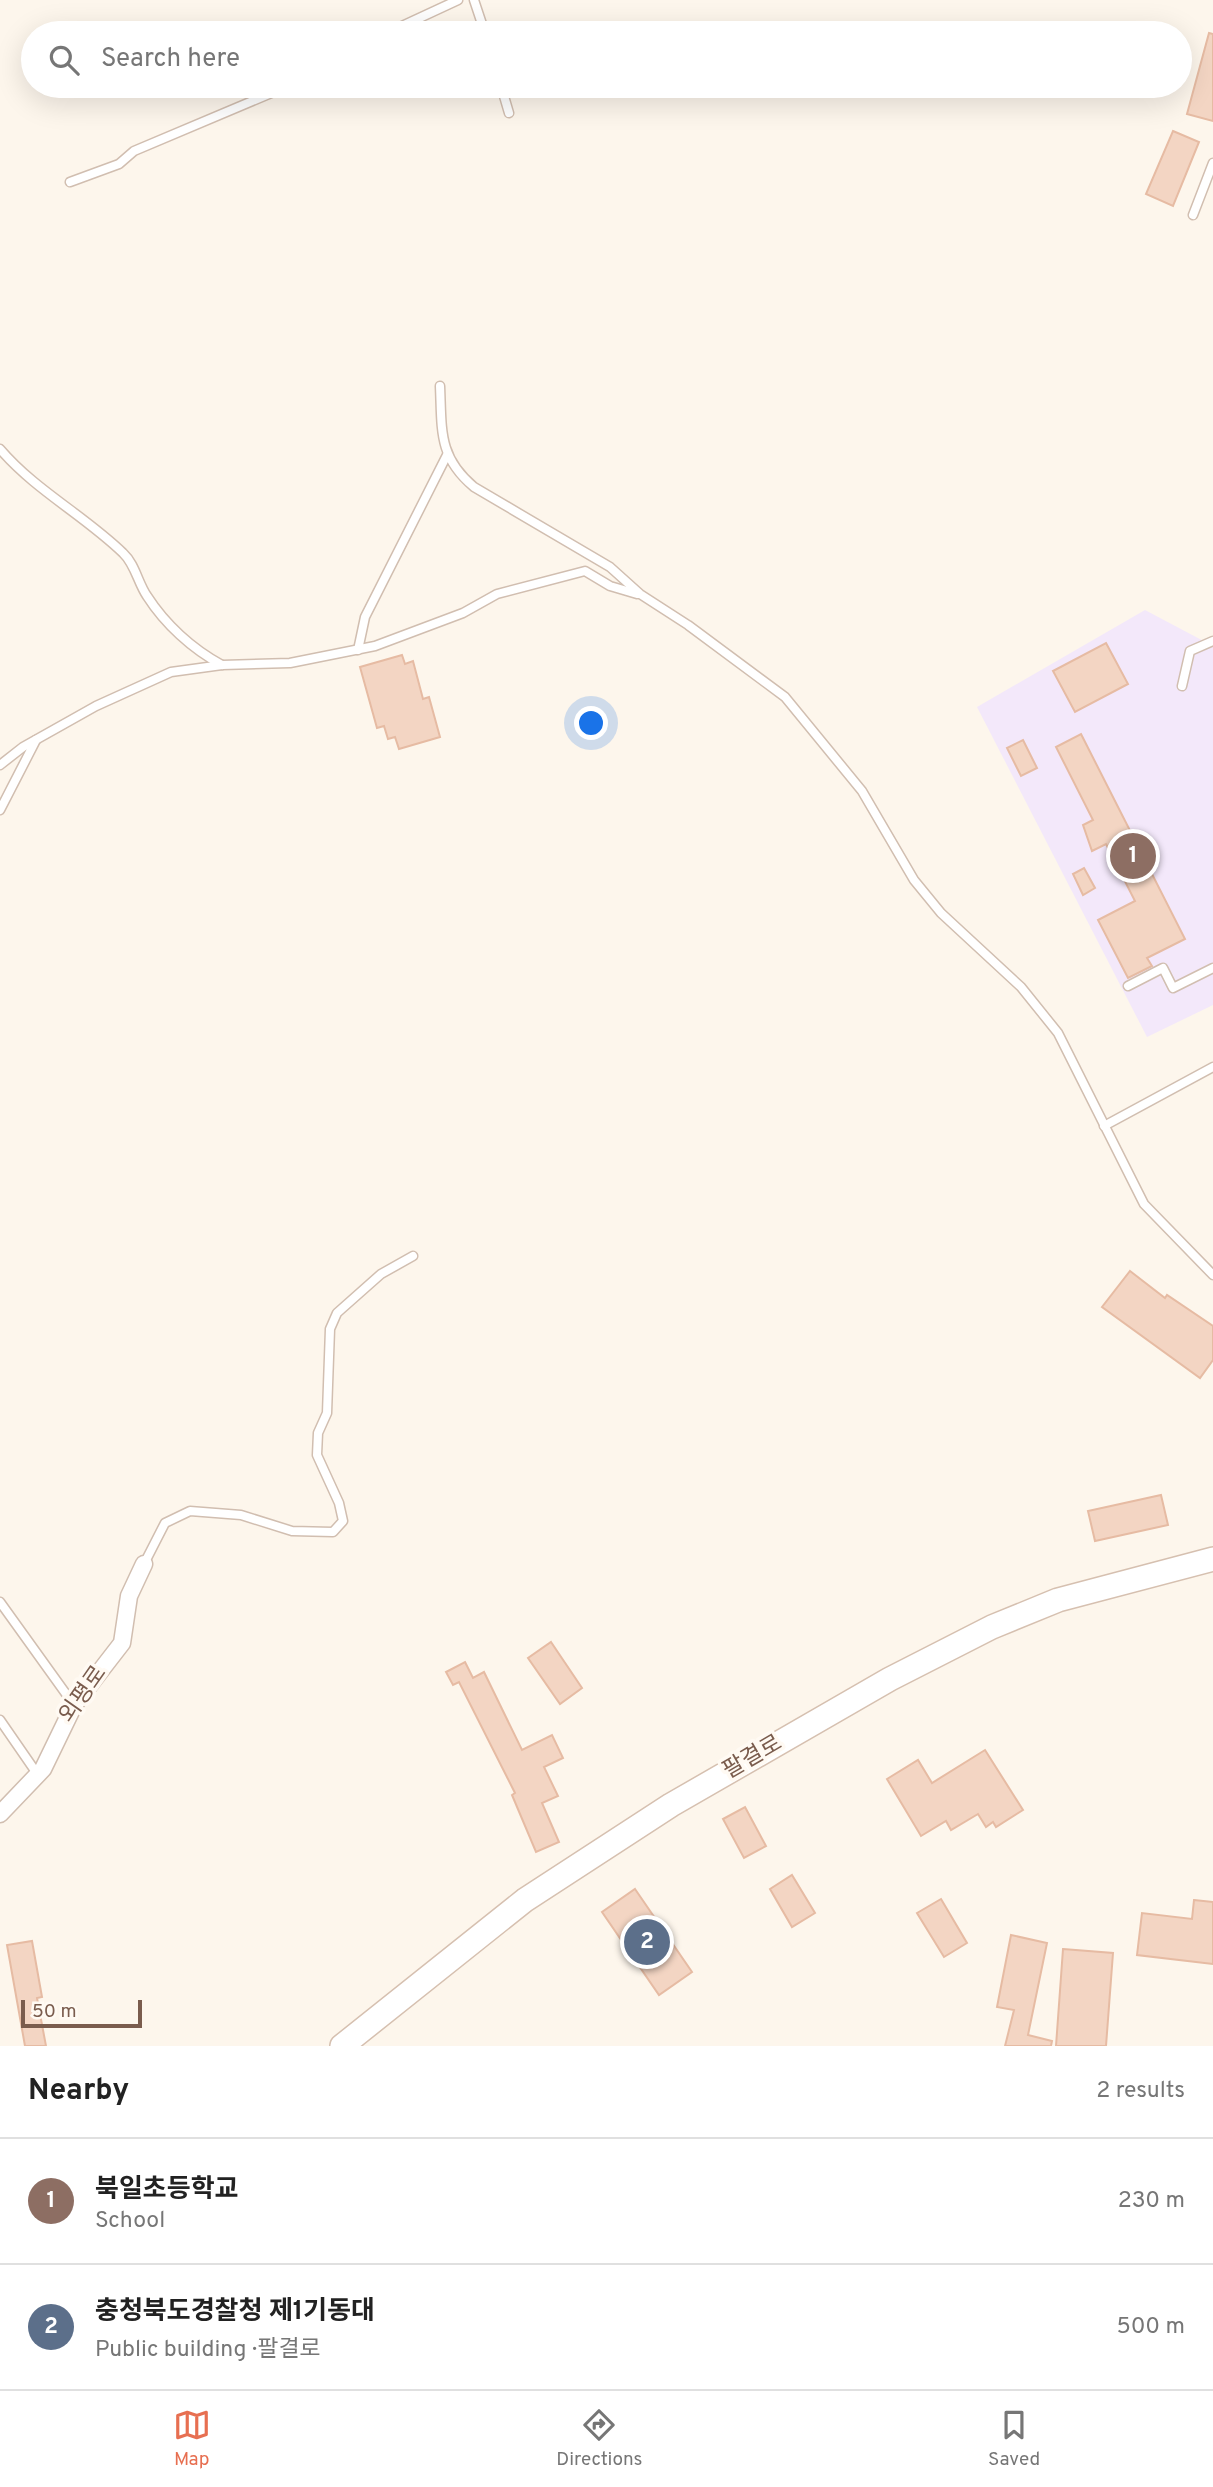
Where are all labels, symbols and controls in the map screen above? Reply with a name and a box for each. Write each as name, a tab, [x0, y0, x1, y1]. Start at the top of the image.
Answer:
search box	[21, 21, 1192, 98]
icon: search	[45, 41, 83, 79]
text: Search here	[101, 43, 240, 76]
your location	[574, 706, 608, 740]
pin: 1	[1110, 830, 1156, 882]
street label: 외평로	[54, 1661, 114, 1729]
street label: 팔결로	[718, 1730, 788, 1786]
pin: 2	[624, 1916, 670, 1968]
scale bar	[21, 1997, 142, 2029]
text: 50 m	[32, 2000, 77, 2024]
text: Nearby	[28, 2073, 129, 2110]
text: 2 results	[1096, 2077, 1185, 2106]
text: 북일초등학교	[95, 2174, 239, 2207]
text: 1	[46, 2187, 56, 2216]
text: 230 m	[1118, 2187, 1185, 2216]
text: School	[95, 2207, 165, 2236]
text: 충청북도경찰청 제1기동대	[95, 2296, 375, 2329]
text: 2	[44, 2313, 58, 2342]
text: 500 m	[1117, 2313, 1185, 2342]
text: Public building · 팔결로	[95, 2336, 321, 2365]
tab: Map	[173, 2406, 211, 2472]
tab: Directions	[556, 2406, 643, 2472]
tab: Saved	[988, 2406, 1040, 2472]

